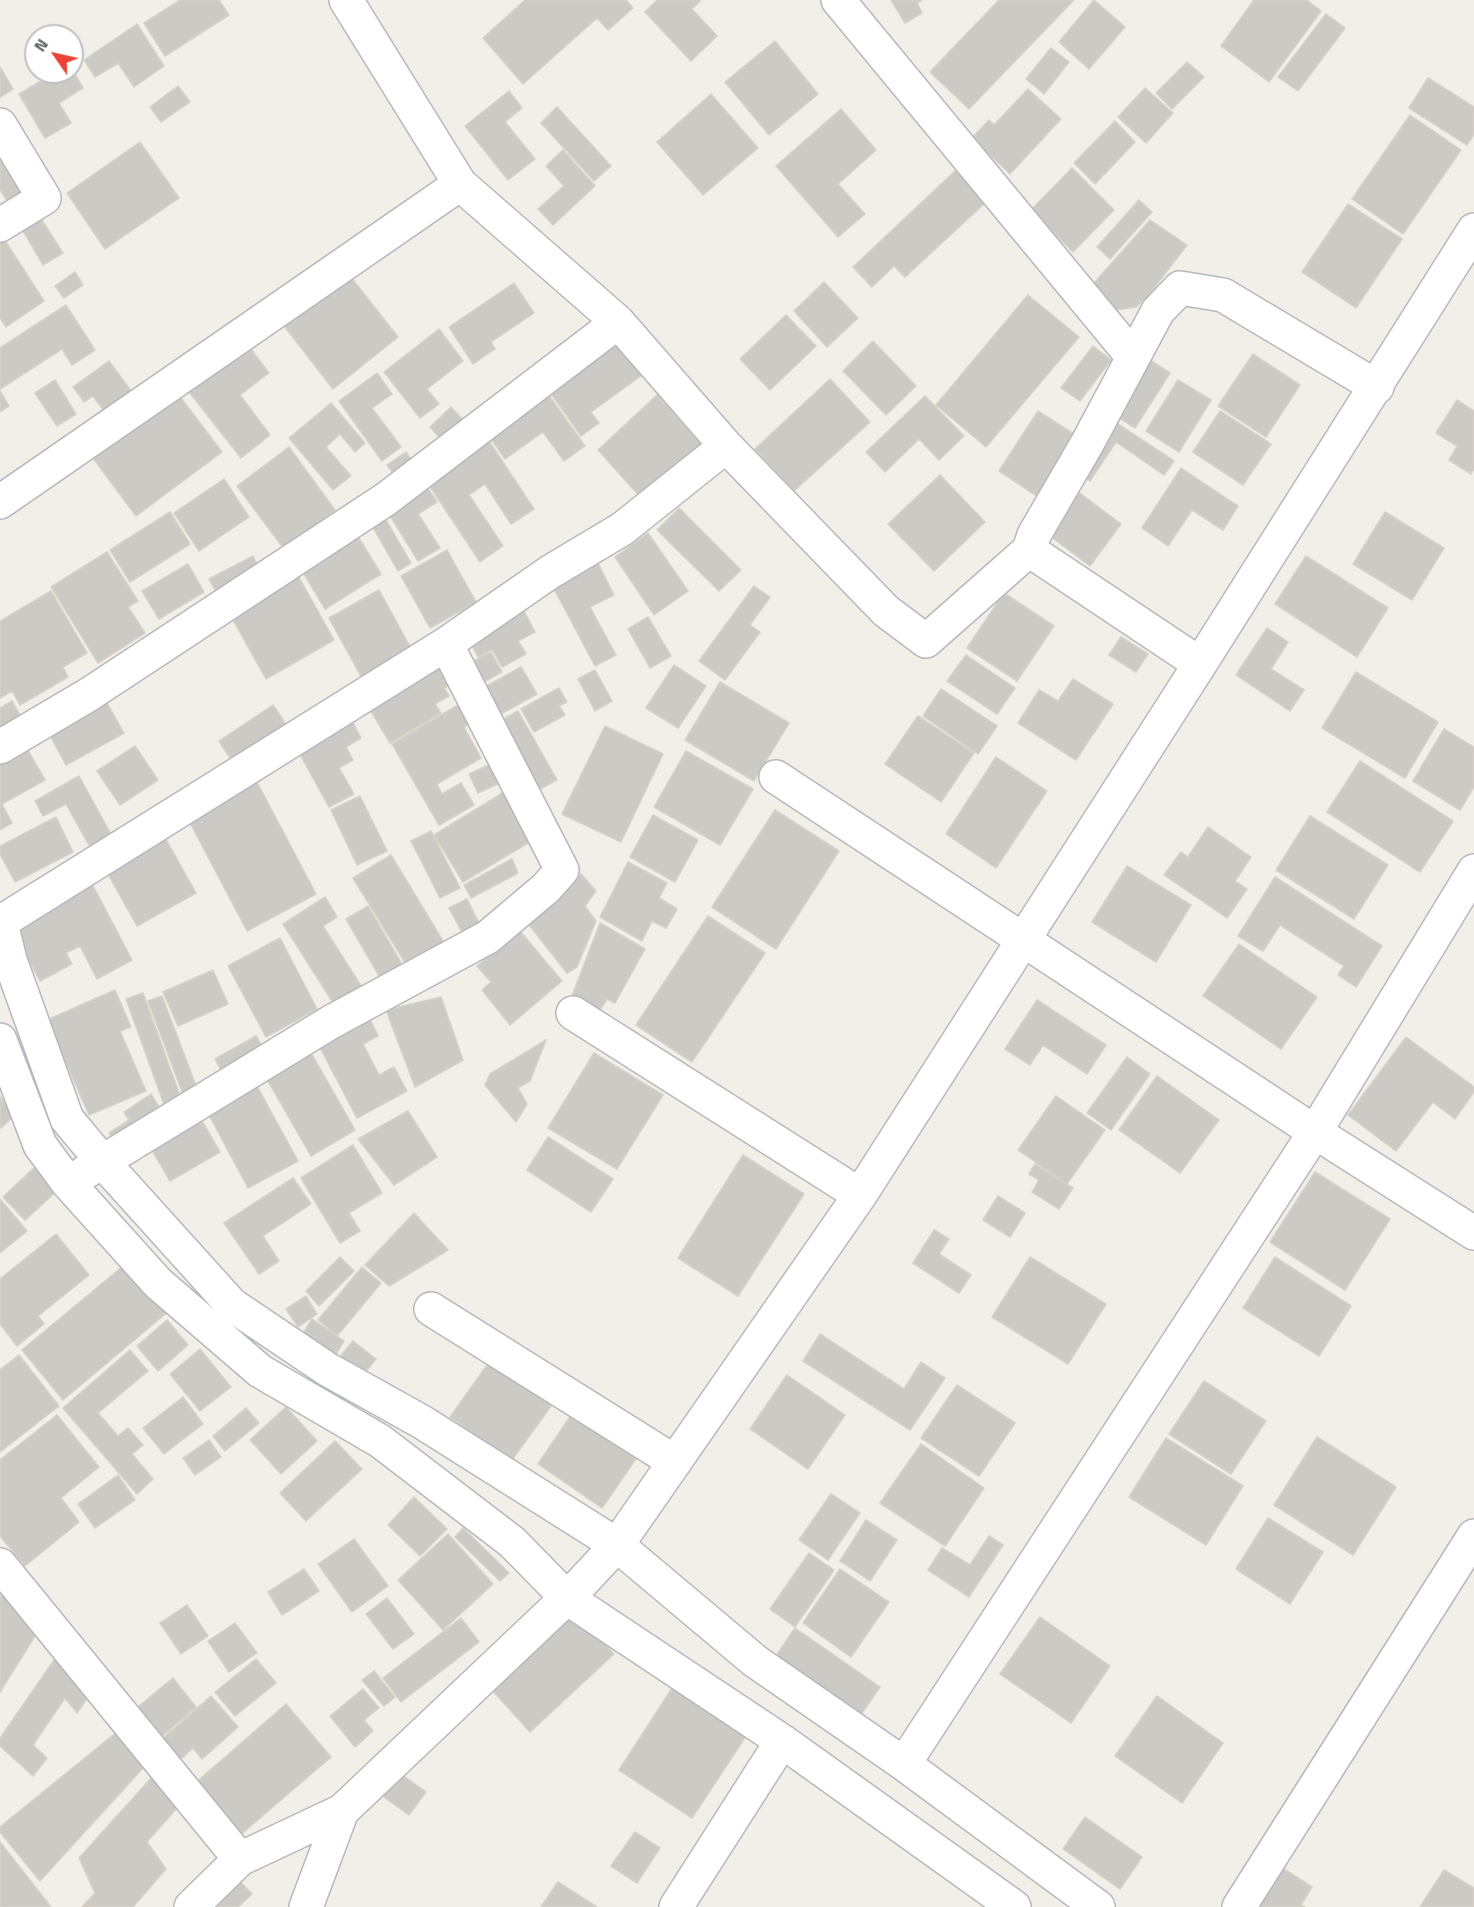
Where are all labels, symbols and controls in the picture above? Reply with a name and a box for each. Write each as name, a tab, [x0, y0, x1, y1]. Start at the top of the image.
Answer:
north arrow	[24, 24, 84, 84]
text: N	[28, 34, 54, 56]

